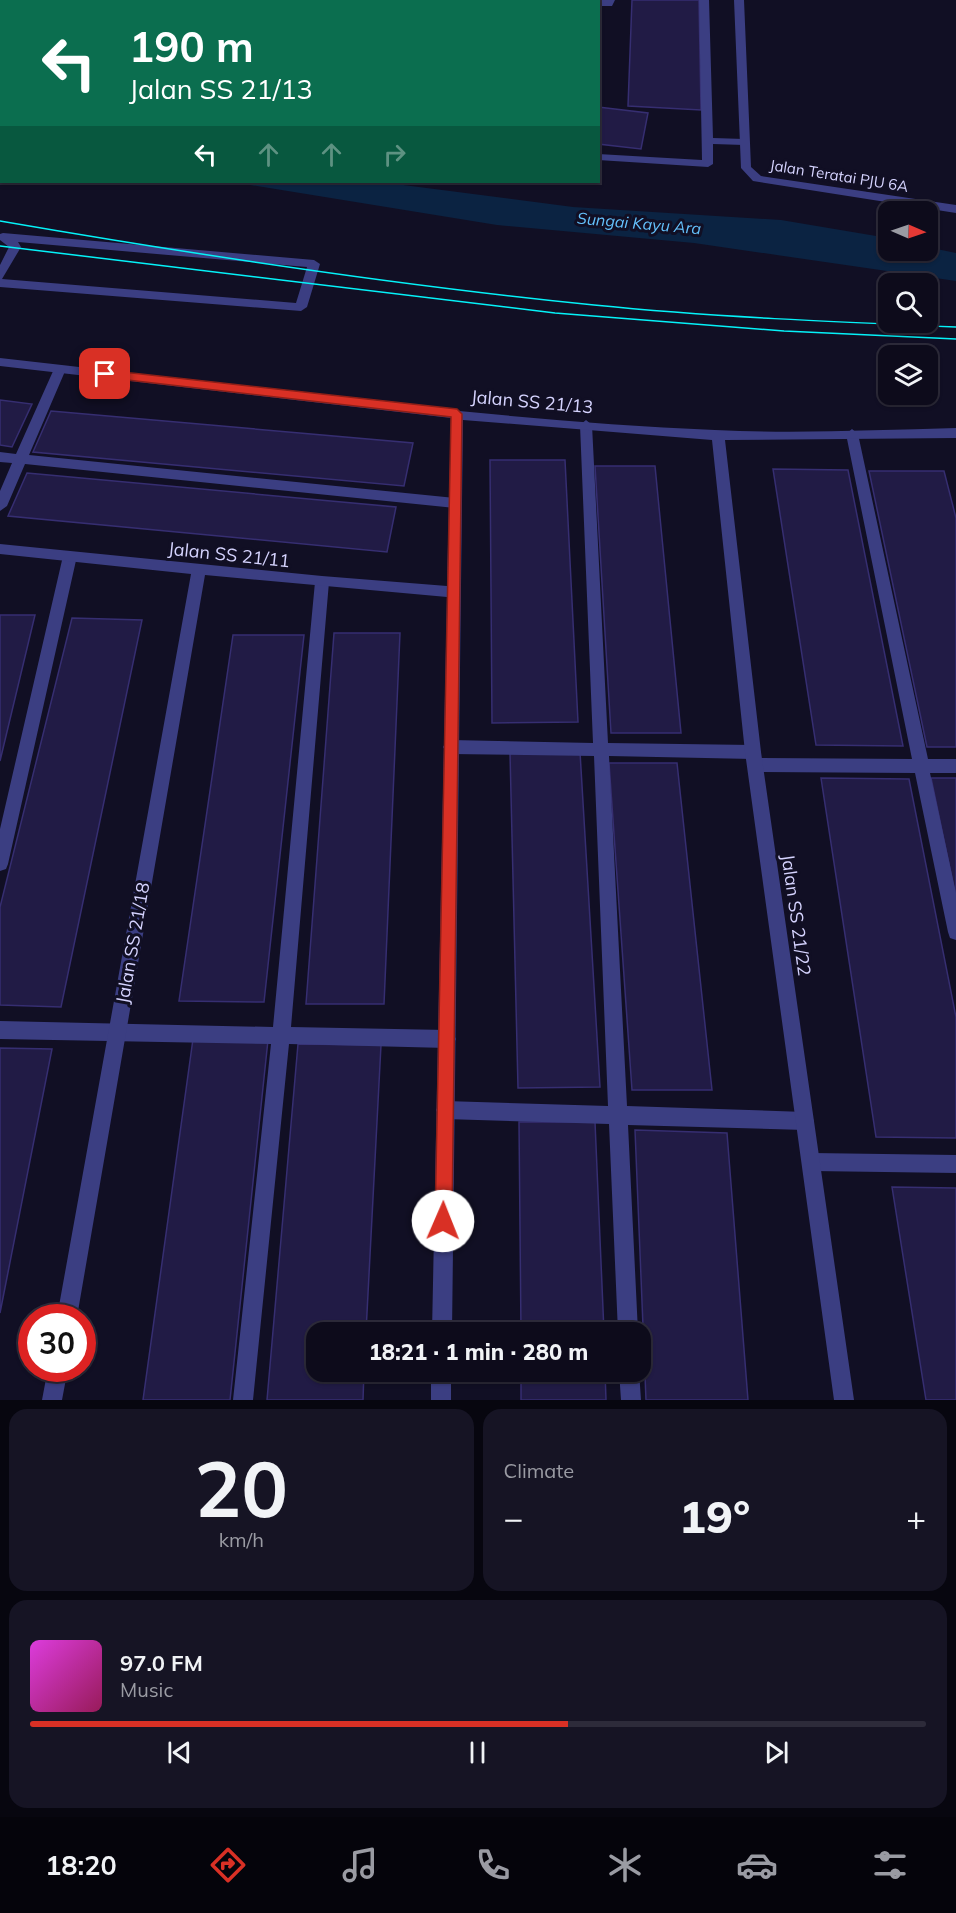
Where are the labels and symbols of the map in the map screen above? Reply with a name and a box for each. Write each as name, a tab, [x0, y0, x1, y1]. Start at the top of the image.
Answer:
street label: Jalan Teratai PJU 6A	[768, 155, 910, 196]
north arrow	[878, 201, 938, 261]
water label: Sungai Kayu Ara	[576, 208, 702, 238]
pin	[79, 348, 130, 399]
street label: Jalan SS 21/13	[470, 385, 594, 418]
street label: Jalan SS 21/11	[167, 537, 291, 572]
street label: Jalan SS 21/22	[777, 853, 816, 977]
street label: Jalan SS 21/18	[111, 881, 154, 1005]
position arrow	[411, 1189, 475, 1253]
speed limit sign: 30	[18, 1304, 96, 1382]

